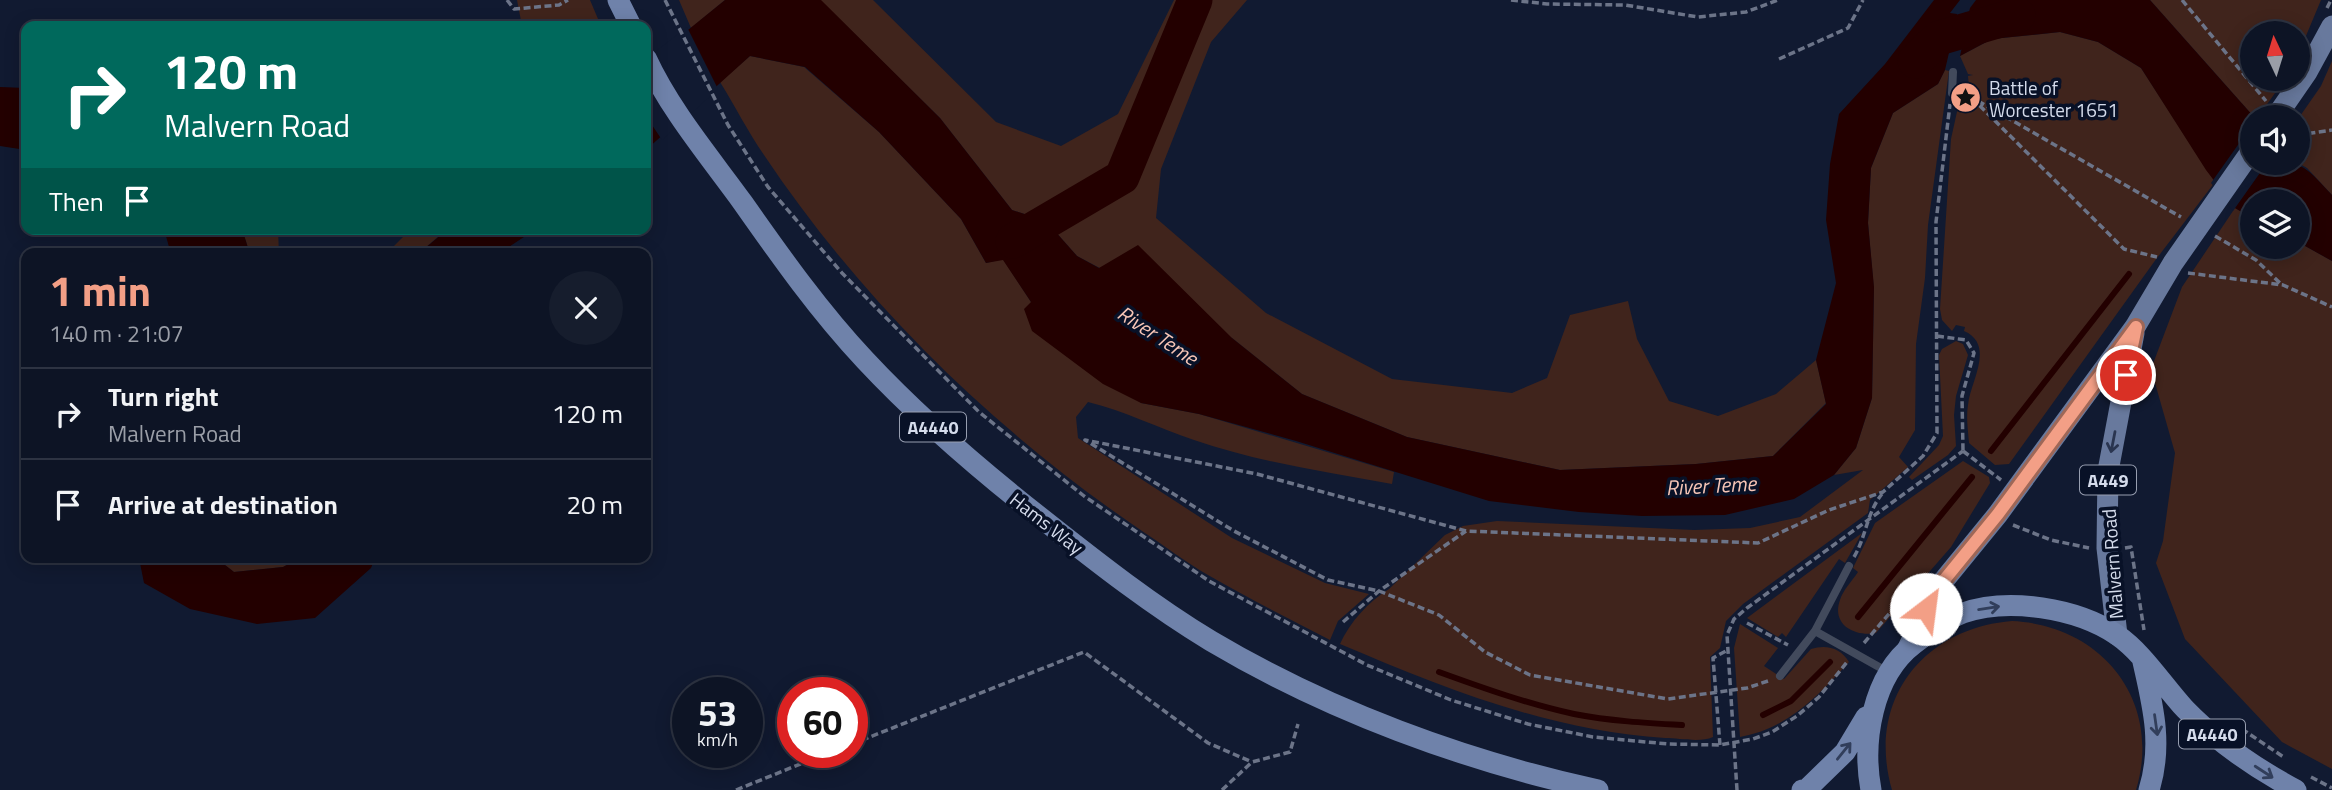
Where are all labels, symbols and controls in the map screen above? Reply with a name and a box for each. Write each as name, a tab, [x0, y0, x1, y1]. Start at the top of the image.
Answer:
north arrow	[2240, 21, 2310, 91]
map controls	[2240, 21, 2310, 259]
text: 120 m	[164, 33, 298, 108]
icon: right	[49, 49, 140, 140]
place label: Battle of Worcester 1651	[1989, 73, 2118, 124]
place icon: Battle of Worcester 1651	[1949, 81, 1983, 115]
text: Malvern Road	[164, 101, 350, 149]
button: sound	[2240, 105, 2310, 175]
text: Then	[49, 182, 104, 221]
icon: arrive	[118, 182, 156, 220]
button: layers	[2240, 189, 2310, 259]
text: 1 min	[49, 258, 151, 322]
button: close	[549, 271, 623, 345]
water label: River Teme	[1111, 297, 1206, 374]
text: 140 m · 21:07	[49, 316, 184, 351]
pin	[2096, 345, 2156, 405]
icon: arrive	[2107, 356, 2145, 394]
text: Turn right	[108, 377, 219, 416]
text: 120 m	[552, 394, 623, 433]
icon: right	[49, 395, 87, 433]
road number: A4440	[900, 412, 966, 442]
text: Malvern Road	[108, 416, 242, 451]
one-way arrow	[2106, 430, 2120, 453]
road number: A449	[2080, 466, 2136, 494]
water label: River Teme	[1665, 467, 1758, 503]
text: Arrive at destination	[108, 485, 338, 524]
text: 20 m	[566, 485, 623, 524]
street label: Hams Way	[1004, 485, 1090, 561]
icon: arrive	[49, 486, 87, 524]
street label: Malvern Road	[2094, 508, 2130, 620]
position arrow	[1889, 572, 1963, 646]
one-way arrow	[1977, 601, 2000, 614]
speed limit sign: 60	[777, 677, 868, 768]
text: 53	[698, 686, 737, 740]
one-way arrow	[2150, 713, 2163, 736]
road number: A4440	[2179, 720, 2245, 748]
text: km/h	[697, 726, 738, 753]
one-way arrow	[1836, 742, 1851, 760]
one-way arrow	[2254, 764, 2273, 779]

